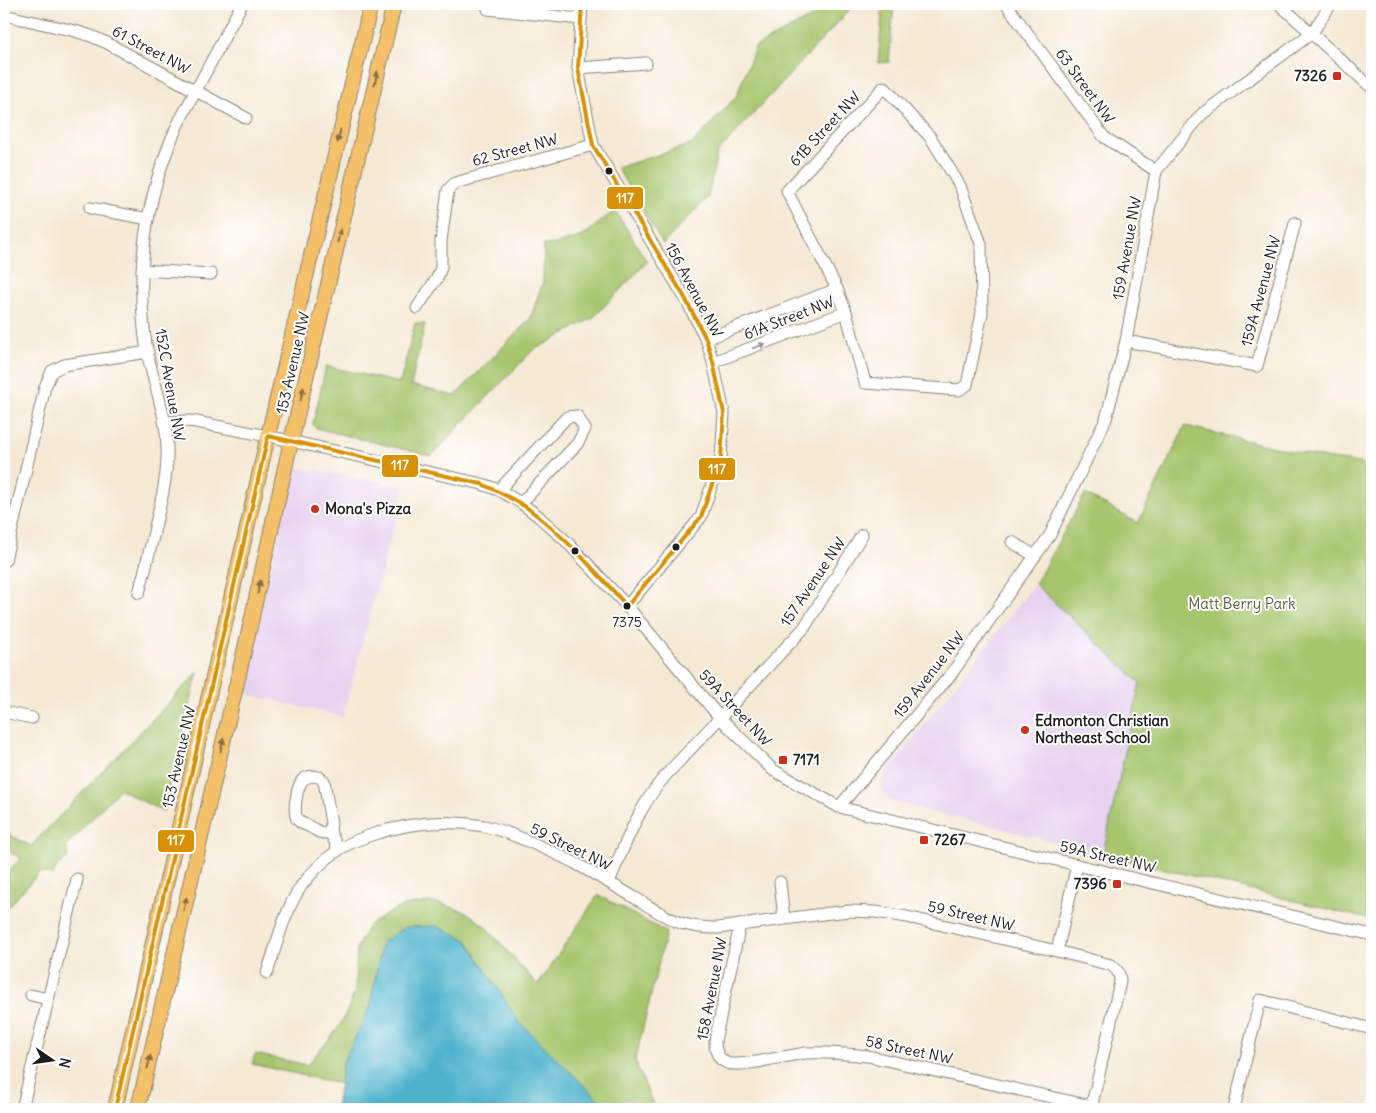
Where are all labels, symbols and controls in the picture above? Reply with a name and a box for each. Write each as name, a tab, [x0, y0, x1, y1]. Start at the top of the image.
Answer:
street label: 61 Street NW	[109, 21, 194, 78]
street label: 63 Street NW	[1052, 44, 1119, 127]
place label: 7326	[1294, 66, 1327, 85]
one-way arrow	[372, 70, 380, 85]
marker: 7326	[1331, 70, 1343, 82]
street label: 61B Street NW	[785, 87, 864, 170]
one-way arrow	[335, 129, 343, 144]
street label: 62 Street NW	[470, 129, 560, 170]
unlabelled marker	[604, 166, 614, 176]
line badge: 117	[606, 186, 644, 210]
text: 117	[616, 189, 634, 207]
street label: 159 Avenue NW	[1108, 194, 1145, 301]
one-way arrow	[335, 228, 343, 243]
street label: 159A Avenue NW	[1237, 233, 1285, 349]
street label: 156 Avenue NW	[661, 239, 728, 341]
street label: 61A Street NW	[741, 291, 837, 344]
street label: 153 Avenue NW	[271, 309, 314, 416]
street label: 152C Avenue NW	[151, 327, 190, 443]
one-way arrow	[752, 342, 767, 349]
one-way arrow	[298, 386, 306, 401]
line badge: 117	[381, 454, 419, 478]
text: 117	[391, 456, 409, 474]
line badge: 117	[698, 457, 736, 481]
text: 117	[708, 460, 726, 478]
place label: Mona's Pizza	[325, 499, 412, 518]
marker: Mona's Pizza	[309, 503, 321, 515]
street label: 157 Avenue NW	[776, 533, 850, 630]
unlabelled marker	[671, 542, 681, 552]
unlabelled marker	[570, 546, 580, 556]
one-way arrow	[255, 579, 263, 594]
park label: Matt Berry Park	[1188, 594, 1296, 613]
marker: 7375	[622, 601, 632, 611]
place label: 7375	[612, 613, 642, 631]
street label: 159 Avenue NW	[889, 627, 969, 722]
street label: 59A Street NW	[695, 665, 776, 750]
street label: 153 Avenue NW	[157, 703, 200, 810]
place label: Edmonton Christian Northeast School	[1035, 711, 1169, 747]
marker: Edmonton Christian Northeast School	[1019, 724, 1031, 736]
one-way arrow	[218, 738, 226, 753]
place label: 7171	[793, 750, 820, 769]
marker: 7171	[777, 754, 789, 766]
street label: 59 Street NW	[527, 819, 615, 875]
line badge: 117	[157, 829, 195, 853]
place label: 7267	[934, 830, 966, 849]
text: 117	[167, 831, 185, 849]
marker: 7267	[918, 834, 930, 846]
street label: 59A Street NW	[1058, 836, 1158, 877]
place label: 7396	[1074, 874, 1107, 893]
marker: 7396	[1111, 878, 1123, 890]
one-way arrow	[181, 896, 189, 911]
street label: 59 Street NW	[926, 896, 1017, 935]
street label: 158 Avenue NW	[692, 935, 731, 1042]
street label: 58 Street NW	[864, 1031, 955, 1068]
north arrow	[28, 1036, 78, 1086]
one-way arrow	[145, 1054, 153, 1069]
text: N	[55, 1056, 75, 1070]

